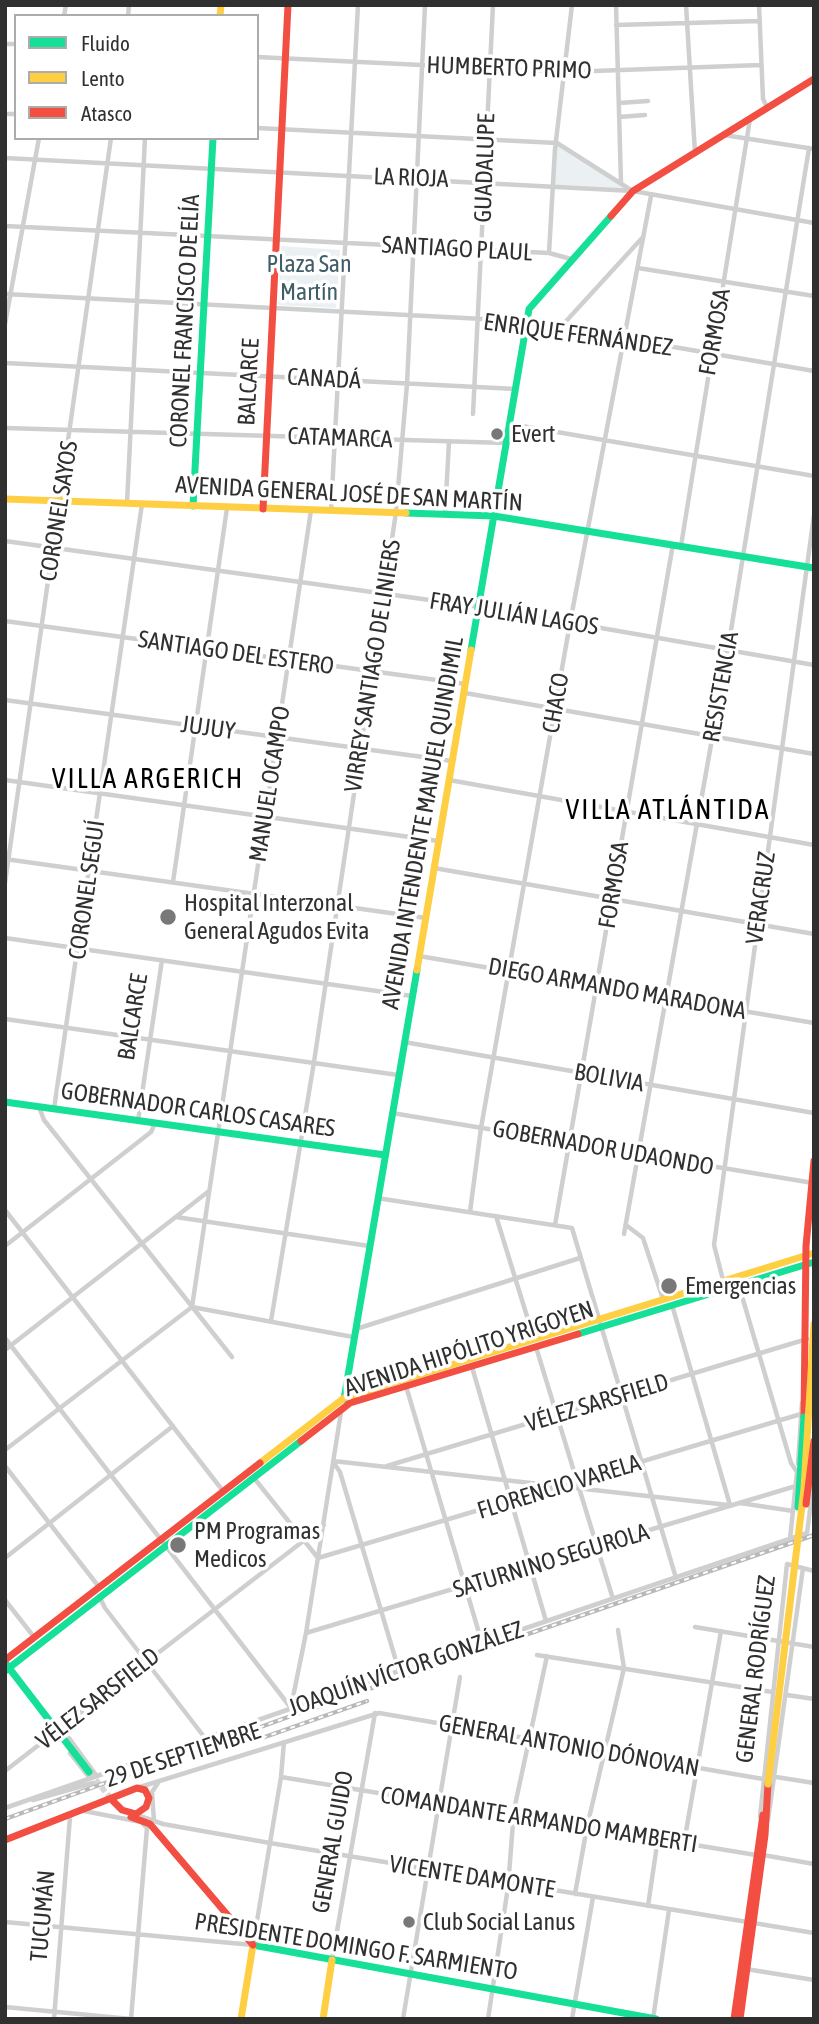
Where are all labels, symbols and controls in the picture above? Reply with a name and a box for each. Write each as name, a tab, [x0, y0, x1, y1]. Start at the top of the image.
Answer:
legend	[14, 14, 259, 140]
text: Fluido	[81, 31, 130, 55]
street label: HUMBERTO PRIMO	[426, 51, 592, 85]
text: Lento	[81, 66, 125, 90]
text: Atasco	[81, 101, 132, 125]
street label: GUADALUPE	[469, 113, 501, 223]
street label: LA RIOJA	[373, 162, 449, 194]
street label: CORONEL FRANCISCO DE ELÍA	[164, 194, 206, 448]
street label: SANTIAGO PLAUL	[381, 231, 533, 267]
park label: Plaza San Martín	[266, 250, 352, 306]
street label: FORMOSA	[693, 286, 737, 378]
street label: ENRIQUE FERNÁNDEZ	[482, 307, 674, 363]
street label: BALCARCE	[232, 338, 266, 426]
street label: CANADÁ	[286, 363, 362, 395]
place label: Evert	[511, 420, 556, 448]
street label: CATAMARCA	[287, 422, 393, 454]
marker: Evert	[489, 426, 505, 442]
street label: CORONEL SAYOS	[34, 439, 84, 583]
street label: AVENIDA GENERAL JOSÉ DE SAN MARTÍN	[175, 471, 523, 517]
street label: VIRREY SANTIAGO DE LINIERS	[339, 538, 407, 794]
street label: FRAY JULIÁN LAGOS	[428, 586, 600, 642]
street label: SANTIAGO DEL ESTERO	[136, 625, 336, 681]
street label: RESISTENCIA	[697, 629, 745, 745]
street label: AVENIDA INTENDENTE MANUEL QUINDIMIL	[376, 635, 470, 1011]
street label: CHACO	[537, 671, 575, 735]
street label: MANUEL OCAMPO	[243, 704, 297, 864]
street label: JUJUY	[179, 710, 237, 746]
district label: VILLA ARGERICH	[54, 762, 242, 796]
district label: VILLA ATLÁNTIDA	[567, 793, 769, 827]
street label: CORONEL SEGUÍ	[63, 818, 111, 962]
street label: FORMOSA	[593, 839, 635, 931]
street label: VERACRUZ	[740, 850, 782, 946]
place label: Hospital Interzonal General Agudos Evita	[184, 889, 369, 945]
marker: Hospital Interzonal General Agudos Evita	[158, 907, 178, 927]
street label: DIEGO ARMANDO MARADONA	[486, 952, 748, 1026]
street label: BALCARCE	[112, 972, 154, 1062]
street label: BOLIVIA	[572, 1058, 646, 1098]
street label: GOBERNADOR CARLOS CASARES	[59, 1077, 337, 1143]
street label: GOBERNADOR UDAONDO	[490, 1114, 716, 1182]
place label: Emergencias	[685, 1272, 796, 1300]
marker: Emergencias	[659, 1276, 679, 1296]
street label: AVENIDA HIPÓLITO YRIGOYEN	[341, 1295, 597, 1403]
street label: VÉLEZ SARSFIELD	[522, 1368, 672, 1438]
street label: FLORENCIO VARELA	[474, 1448, 644, 1526]
place label: PM Programas Medicos	[194, 1517, 320, 1573]
street label: SATURNINO SEGUROLA	[450, 1518, 652, 1604]
marker: PM Programas Medicos	[168, 1535, 188, 1555]
street label: GENERAL RODRÍGUEZ	[730, 1573, 782, 1765]
street label: JOAQUÍN VÍCTOR GONZÁLEZ	[285, 1615, 527, 1723]
street label: VÉLEZ SARSFIELD	[31, 1642, 165, 1756]
street label: GENERAL ANTONIO DÓNOVAN	[437, 1709, 701, 1783]
street label: 29 DE SEPTIEMBRE	[102, 1716, 264, 1794]
street label: GENERAL GUIDO	[306, 1769, 360, 1915]
street label: COMANDANTE ARMANDO MAMBERTI	[379, 1781, 699, 1859]
street label: VICENTE DAMONTE	[387, 1850, 557, 1904]
street label: TUCUMÁN	[25, 1869, 61, 1963]
street label: PRESIDENTE DOMINGO F. SARMIENTO	[193, 1907, 519, 1987]
place label: Club Social Lanus	[423, 1908, 575, 1936]
marker: Club Social Lanus	[401, 1914, 417, 1930]

